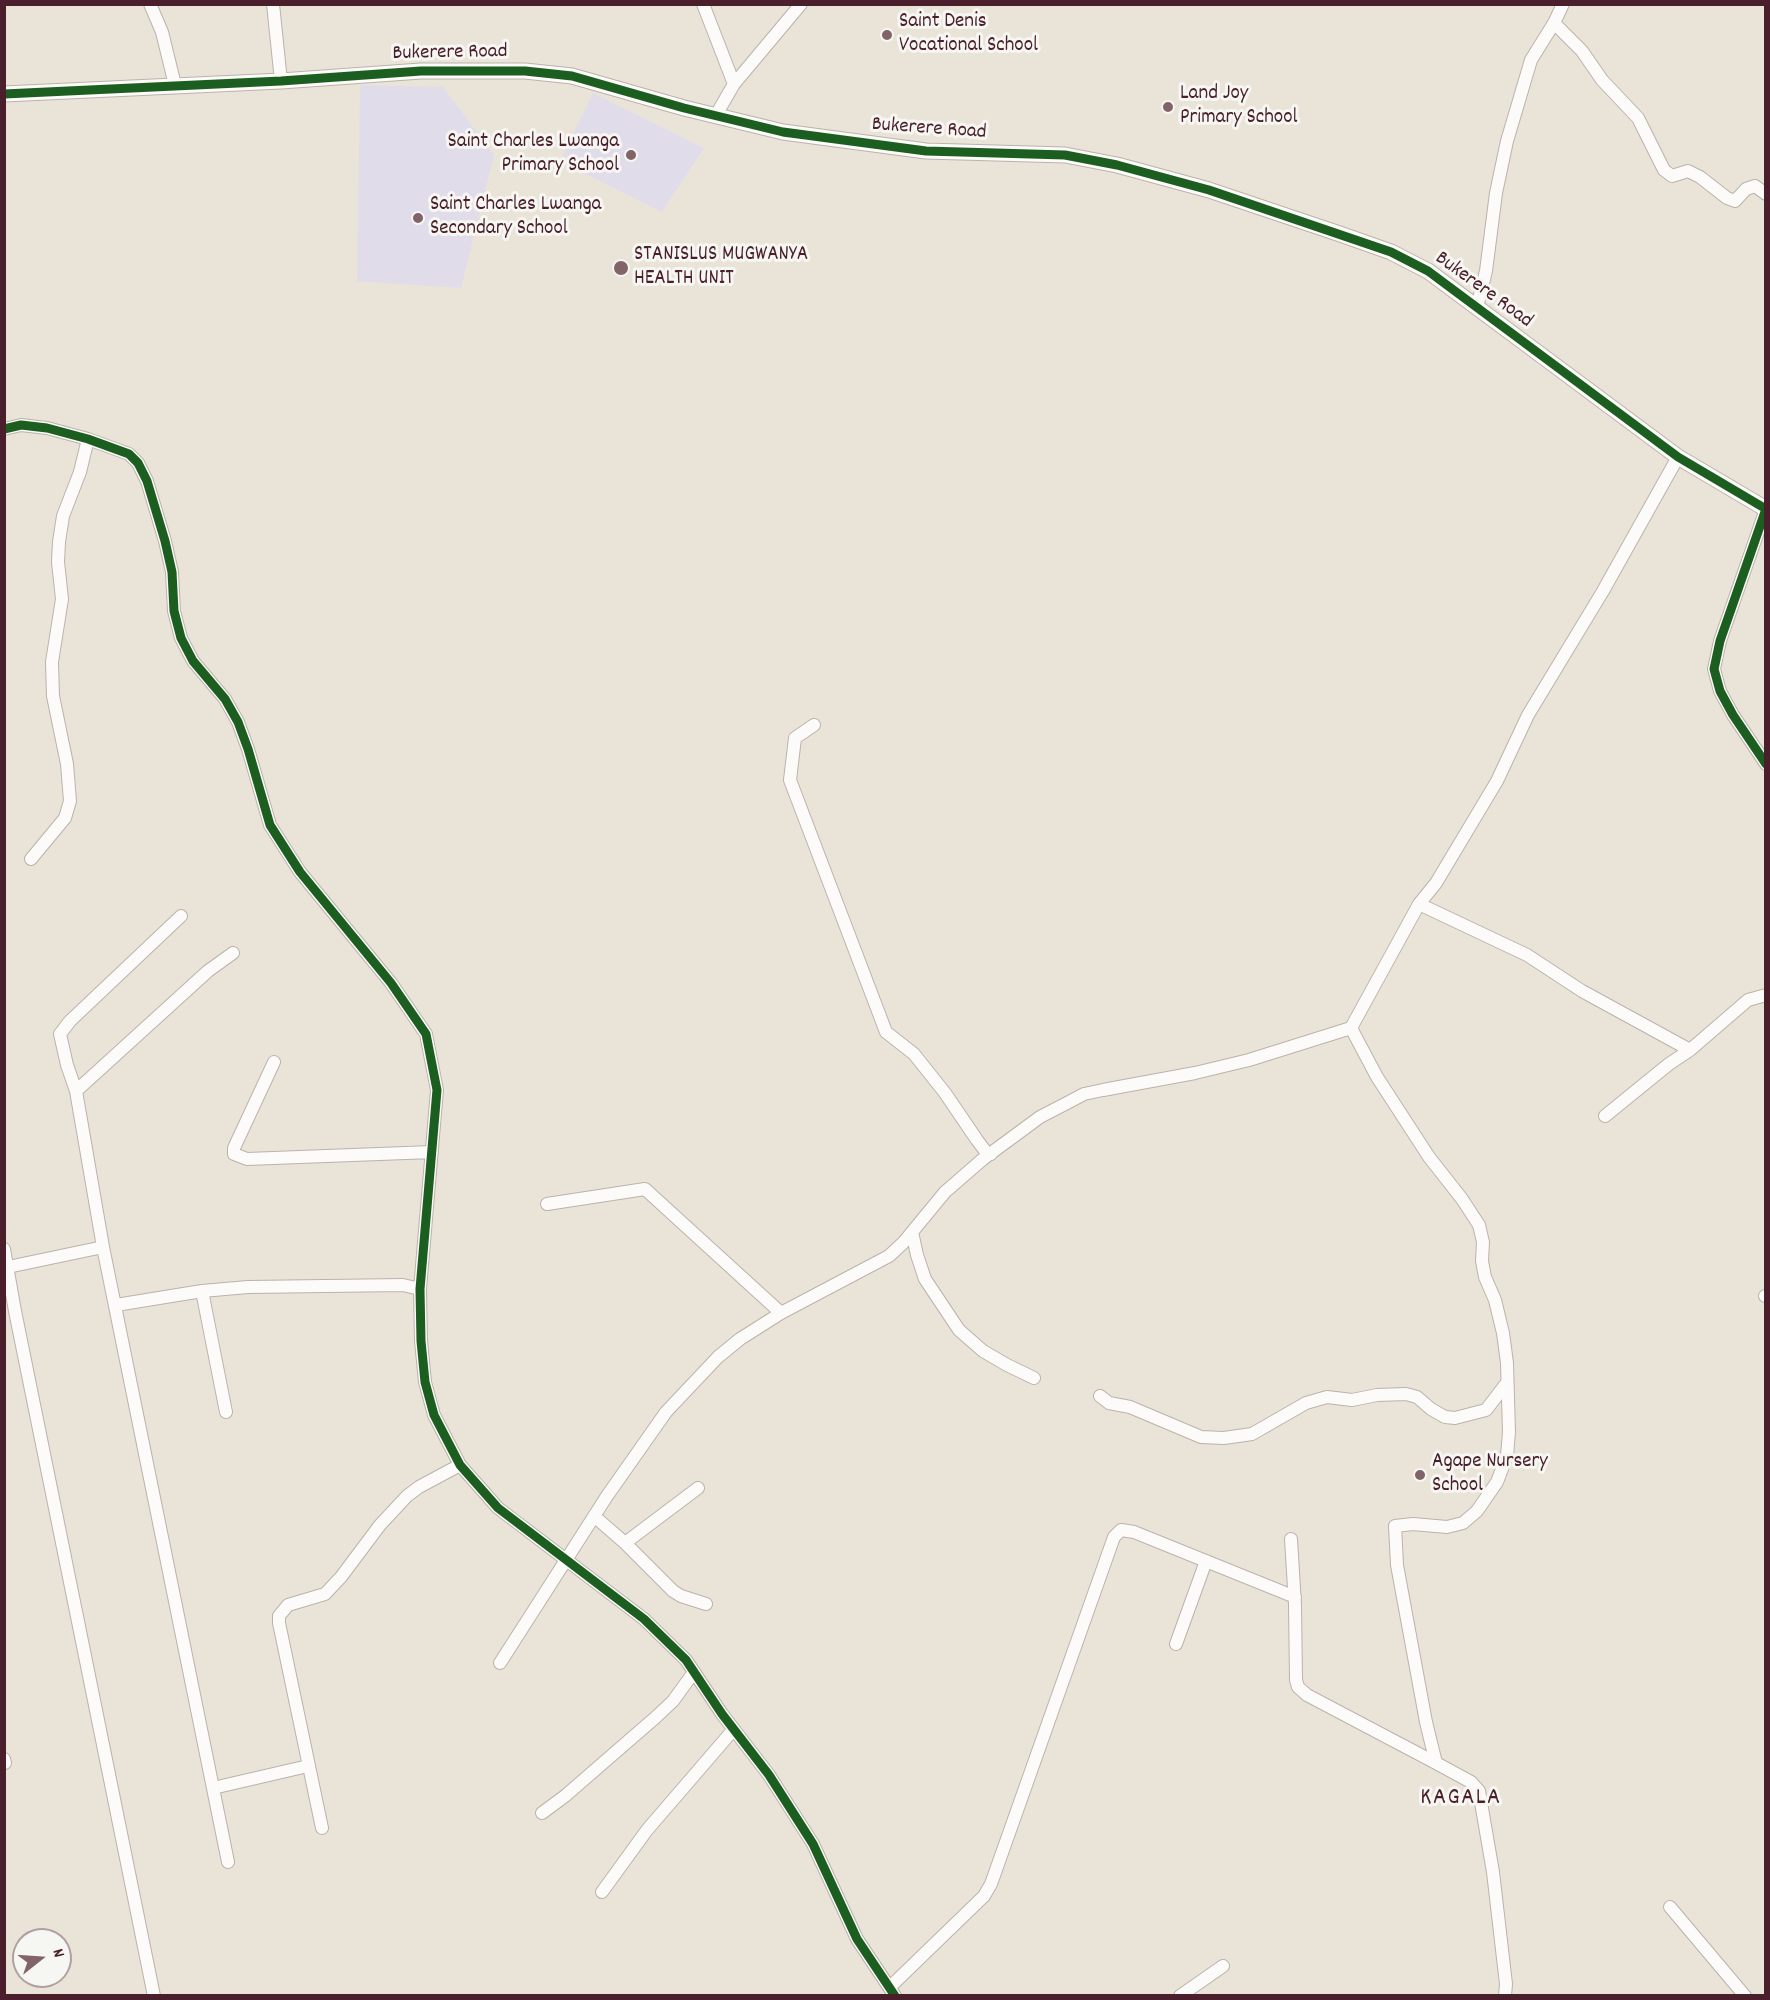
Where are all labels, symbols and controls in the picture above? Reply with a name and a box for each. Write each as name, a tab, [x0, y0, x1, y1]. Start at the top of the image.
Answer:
place label: Saint Denis Vocational School	[899, 10, 1038, 60]
marker: Saint Denis Vocational School	[880, 28, 894, 42]
street label: Bukerere Road	[392, 40, 508, 68]
place label: Land Joy Primary School	[1180, 82, 1298, 132]
marker: Land Joy Primary School	[1161, 100, 1175, 114]
street label: Bukerere Road	[871, 113, 987, 147]
place label: Saint Charles Lwanga Primary School	[448, 130, 619, 180]
marker: Saint Charles Lwanga Primary School	[624, 148, 638, 162]
place label: Saint Charles Lwanga Secondary School	[430, 193, 601, 243]
marker: Saint Charles Lwanga Secondary School	[411, 211, 425, 225]
place label: STANISLUS MUGWANYA HEALTH UNIT	[634, 243, 808, 293]
street label: Bukerere Road	[1429, 247, 1537, 335]
marker: STANISLUS MUGWANYA HEALTH UNIT	[612, 259, 630, 277]
place label: Agape Nursery School	[1432, 1450, 1548, 1500]
marker: Agape Nursery School	[1413, 1468, 1427, 1482]
district label: KAGALA	[1420, 1786, 1502, 1814]
north arrow	[12, 1928, 72, 1988]
text: N	[46, 1946, 70, 1960]

